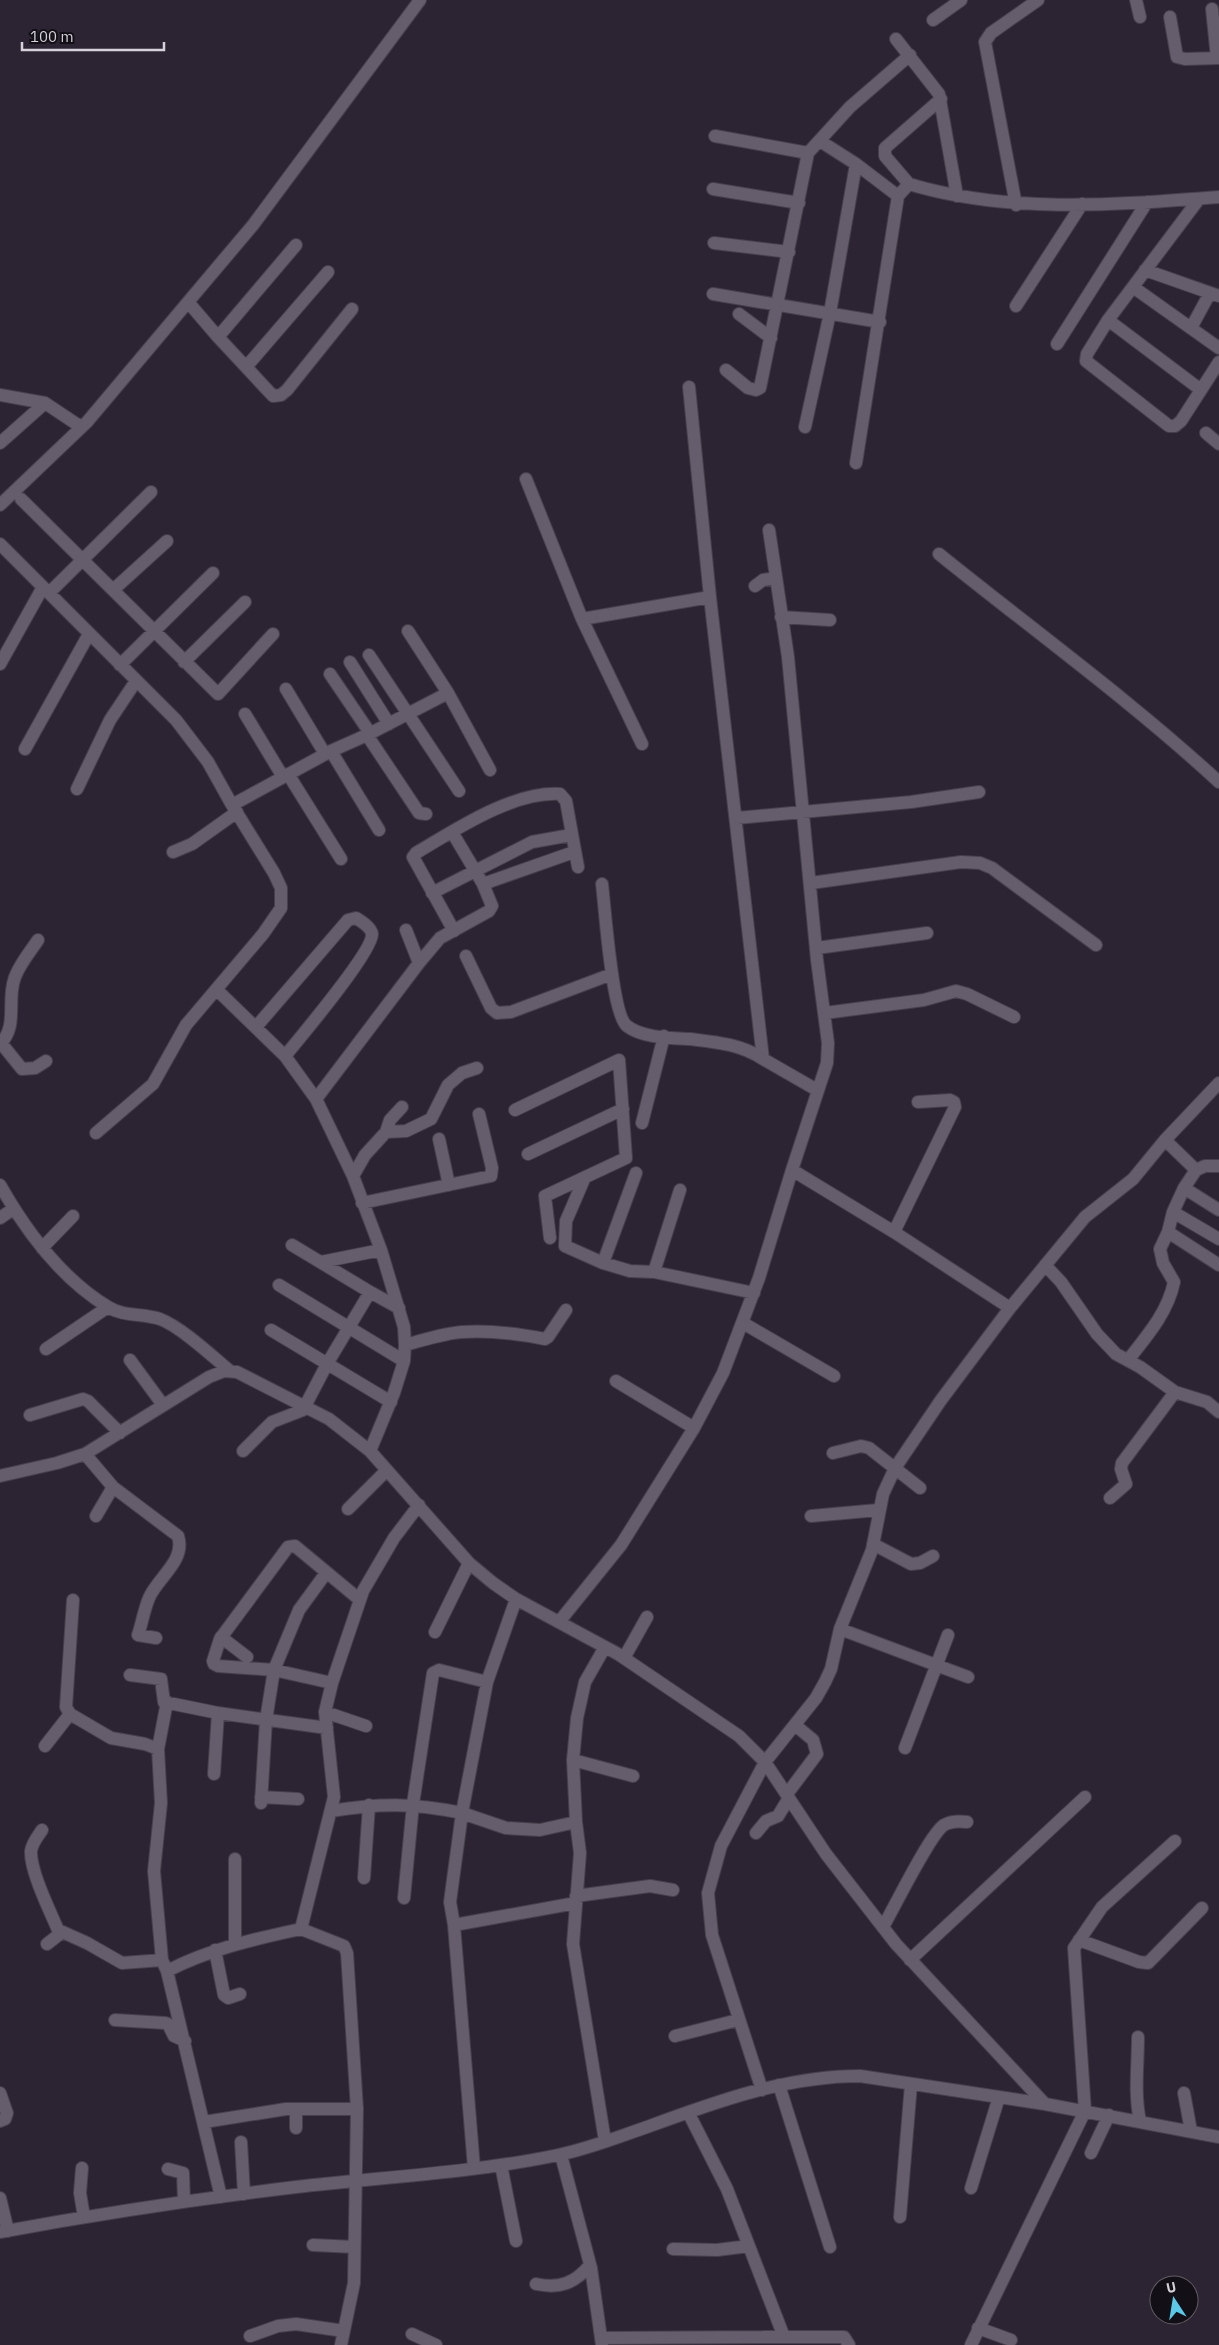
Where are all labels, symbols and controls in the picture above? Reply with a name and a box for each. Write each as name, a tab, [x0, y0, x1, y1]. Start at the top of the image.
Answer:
scale bar	[22, 20, 165, 52]
text: 100 m	[30, 27, 74, 46]
north arrow	[1149, 2275, 1199, 2325]
text: U	[1165, 2277, 1178, 2297]

